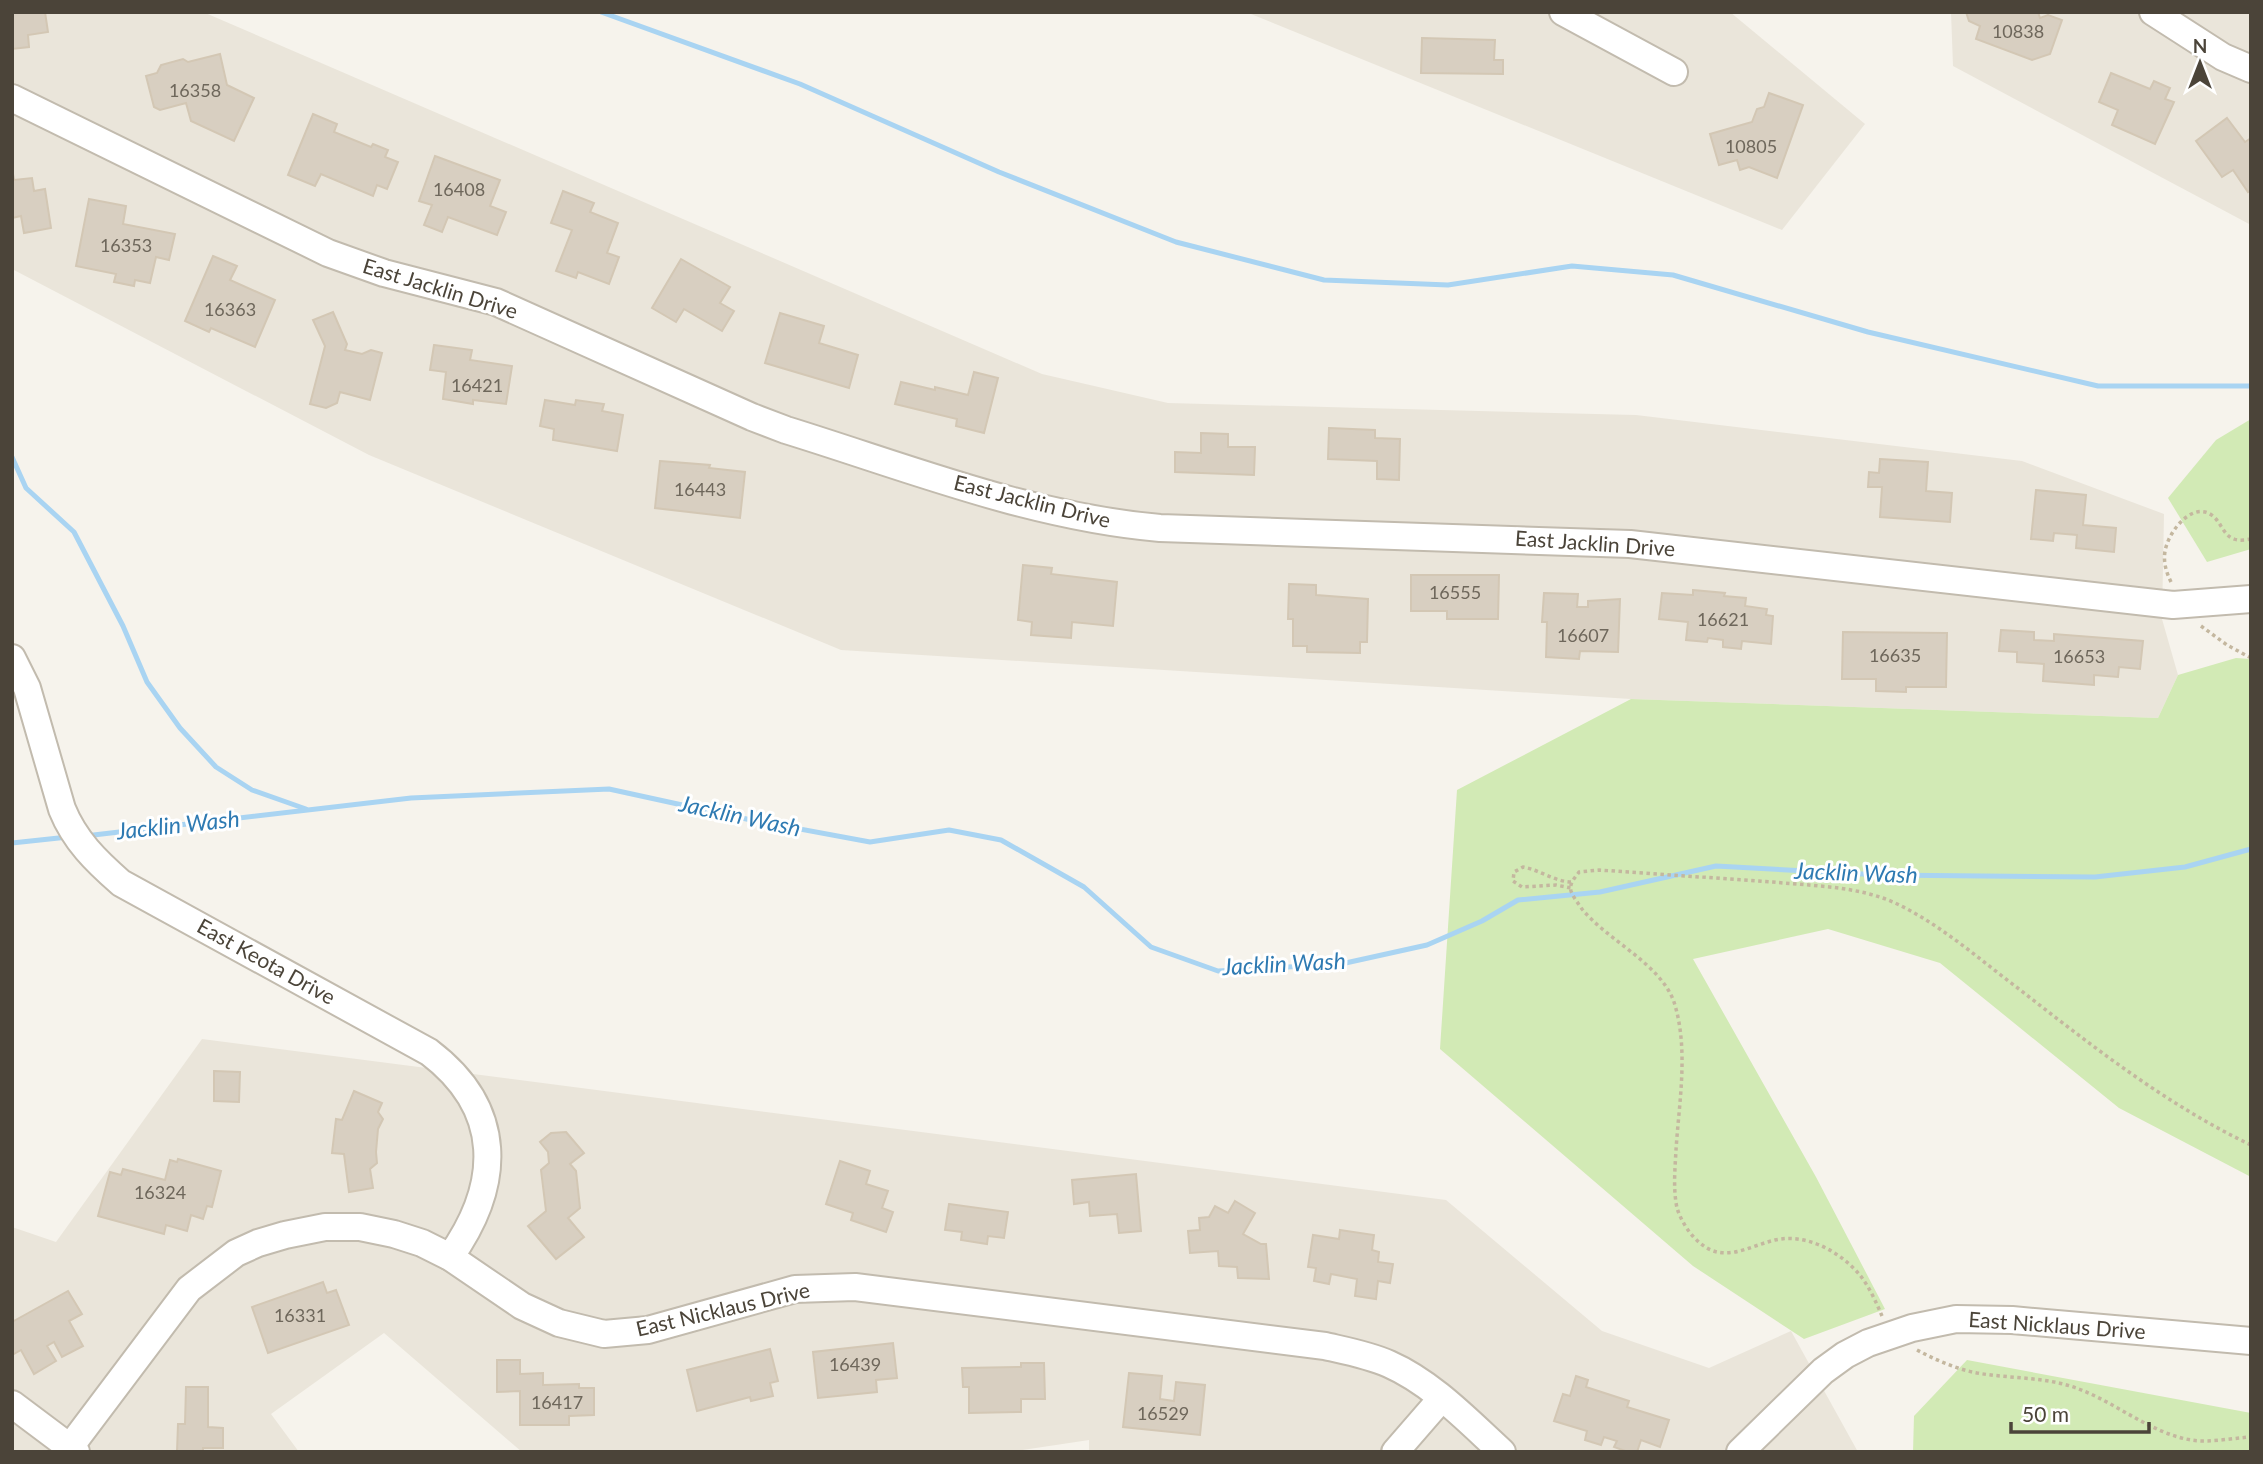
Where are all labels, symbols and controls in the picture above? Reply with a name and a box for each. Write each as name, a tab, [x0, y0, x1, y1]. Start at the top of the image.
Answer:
house number: 10838	[1992, 20, 2044, 42]
north arrow	[2165, 28, 2235, 98]
text: N	[2193, 34, 2207, 57]
house number: 16358	[169, 79, 221, 101]
house number: 10805	[1725, 135, 1777, 157]
house number: 16408	[433, 178, 485, 200]
house number: 16353	[100, 234, 152, 256]
street label: East Jacklin Drive	[360, 252, 521, 323]
house number: 16363	[204, 298, 256, 320]
house number: 16421	[451, 374, 503, 396]
street label: East Jacklin Drive	[951, 469, 1113, 532]
house number: 16443	[674, 478, 726, 500]
street label: East Jacklin Drive	[1514, 524, 1676, 561]
house number: 16555	[1429, 581, 1481, 603]
house number: 16621	[1697, 608, 1749, 630]
house number: 16607	[1557, 624, 1609, 646]
house number: 16635	[1869, 644, 1921, 666]
house number: 16653	[2053, 645, 2105, 667]
water label: Jacklin Wash	[676, 788, 804, 842]
water label: Jacklin Wash	[114, 804, 241, 844]
water label: Jacklin Wash	[1793, 856, 1918, 888]
street label: East Keota Drive	[193, 912, 340, 1009]
water label: Jacklin Wash	[1221, 946, 1346, 980]
house number: 16324	[134, 1181, 186, 1203]
street label: East Nicklaus Drive	[633, 1276, 812, 1341]
house number: 16331	[274, 1304, 326, 1326]
street label: East Nicklaus Drive	[1968, 1306, 2147, 1343]
house number: 16439	[829, 1353, 881, 1375]
scale bar	[2011, 1390, 2149, 1434]
house number: 16417	[531, 1391, 583, 1413]
text: 50 m	[2022, 1401, 2069, 1426]
house number: 16529	[1137, 1402, 1189, 1424]

